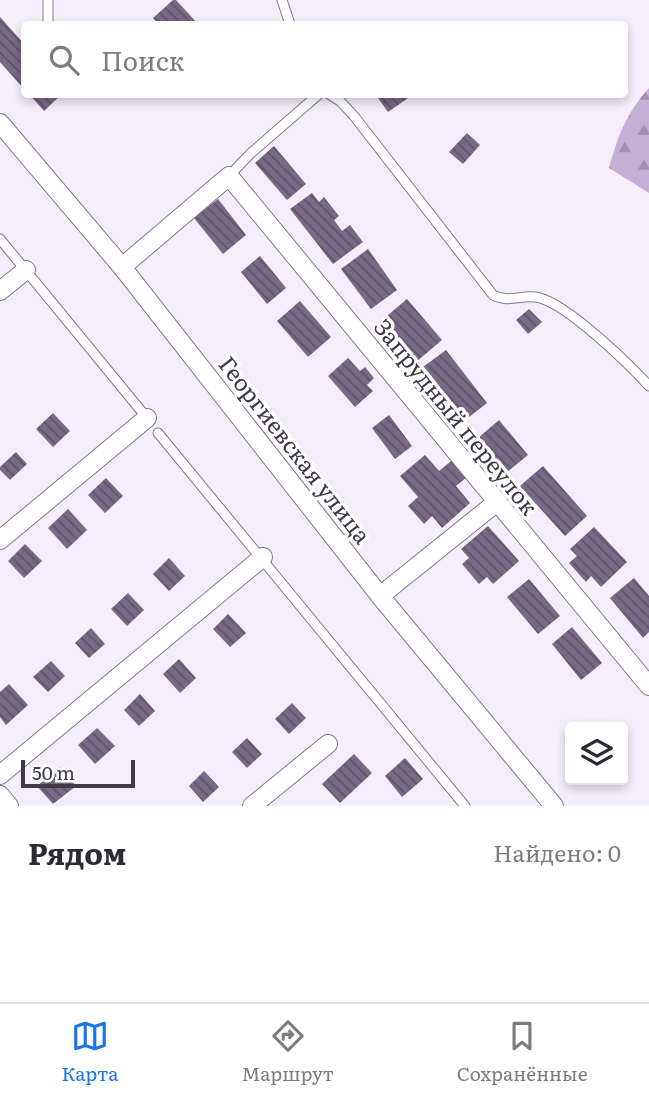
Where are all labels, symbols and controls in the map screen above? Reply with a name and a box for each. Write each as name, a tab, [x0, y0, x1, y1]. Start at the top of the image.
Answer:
search box	[21, 21, 628, 98]
text: Поиск	[101, 40, 184, 79]
icon: search	[45, 41, 83, 79]
street label: Запрудный переулок	[367, 311, 547, 522]
street label: Георгиевская улица	[212, 348, 381, 551]
map controls	[565, 722, 628, 785]
button: layers	[565, 722, 628, 785]
scale bar	[21, 757, 135, 789]
text: 50 m	[32, 758, 75, 786]
text: Рядом	[28, 830, 126, 874]
text: Найдено: 0	[493, 835, 621, 869]
tab: Карта	[61, 1017, 118, 1087]
tab: Маршрут	[241, 1017, 334, 1087]
tab: Сохранённые	[457, 1017, 588, 1087]

